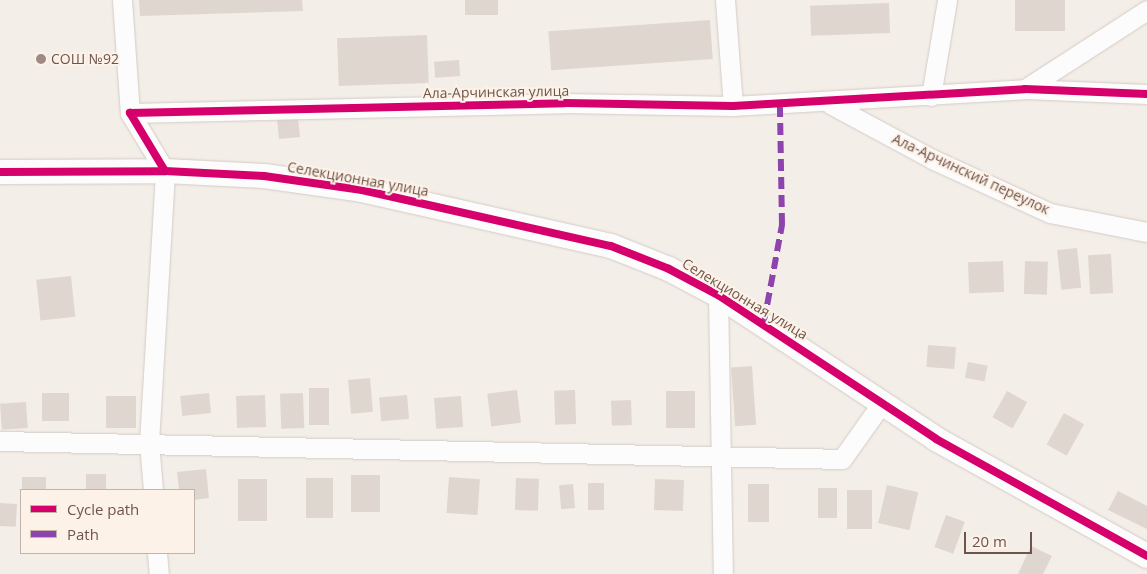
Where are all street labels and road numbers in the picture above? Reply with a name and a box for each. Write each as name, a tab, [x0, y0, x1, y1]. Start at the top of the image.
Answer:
street label: Ала-Арчинская улица	[423, 82, 569, 102]
street label: Ала-Арчинский переулок	[890, 130, 1052, 218]
street label: Селекционная улица	[286, 158, 430, 200]
street label: Селекционная улица	[679, 255, 811, 343]

